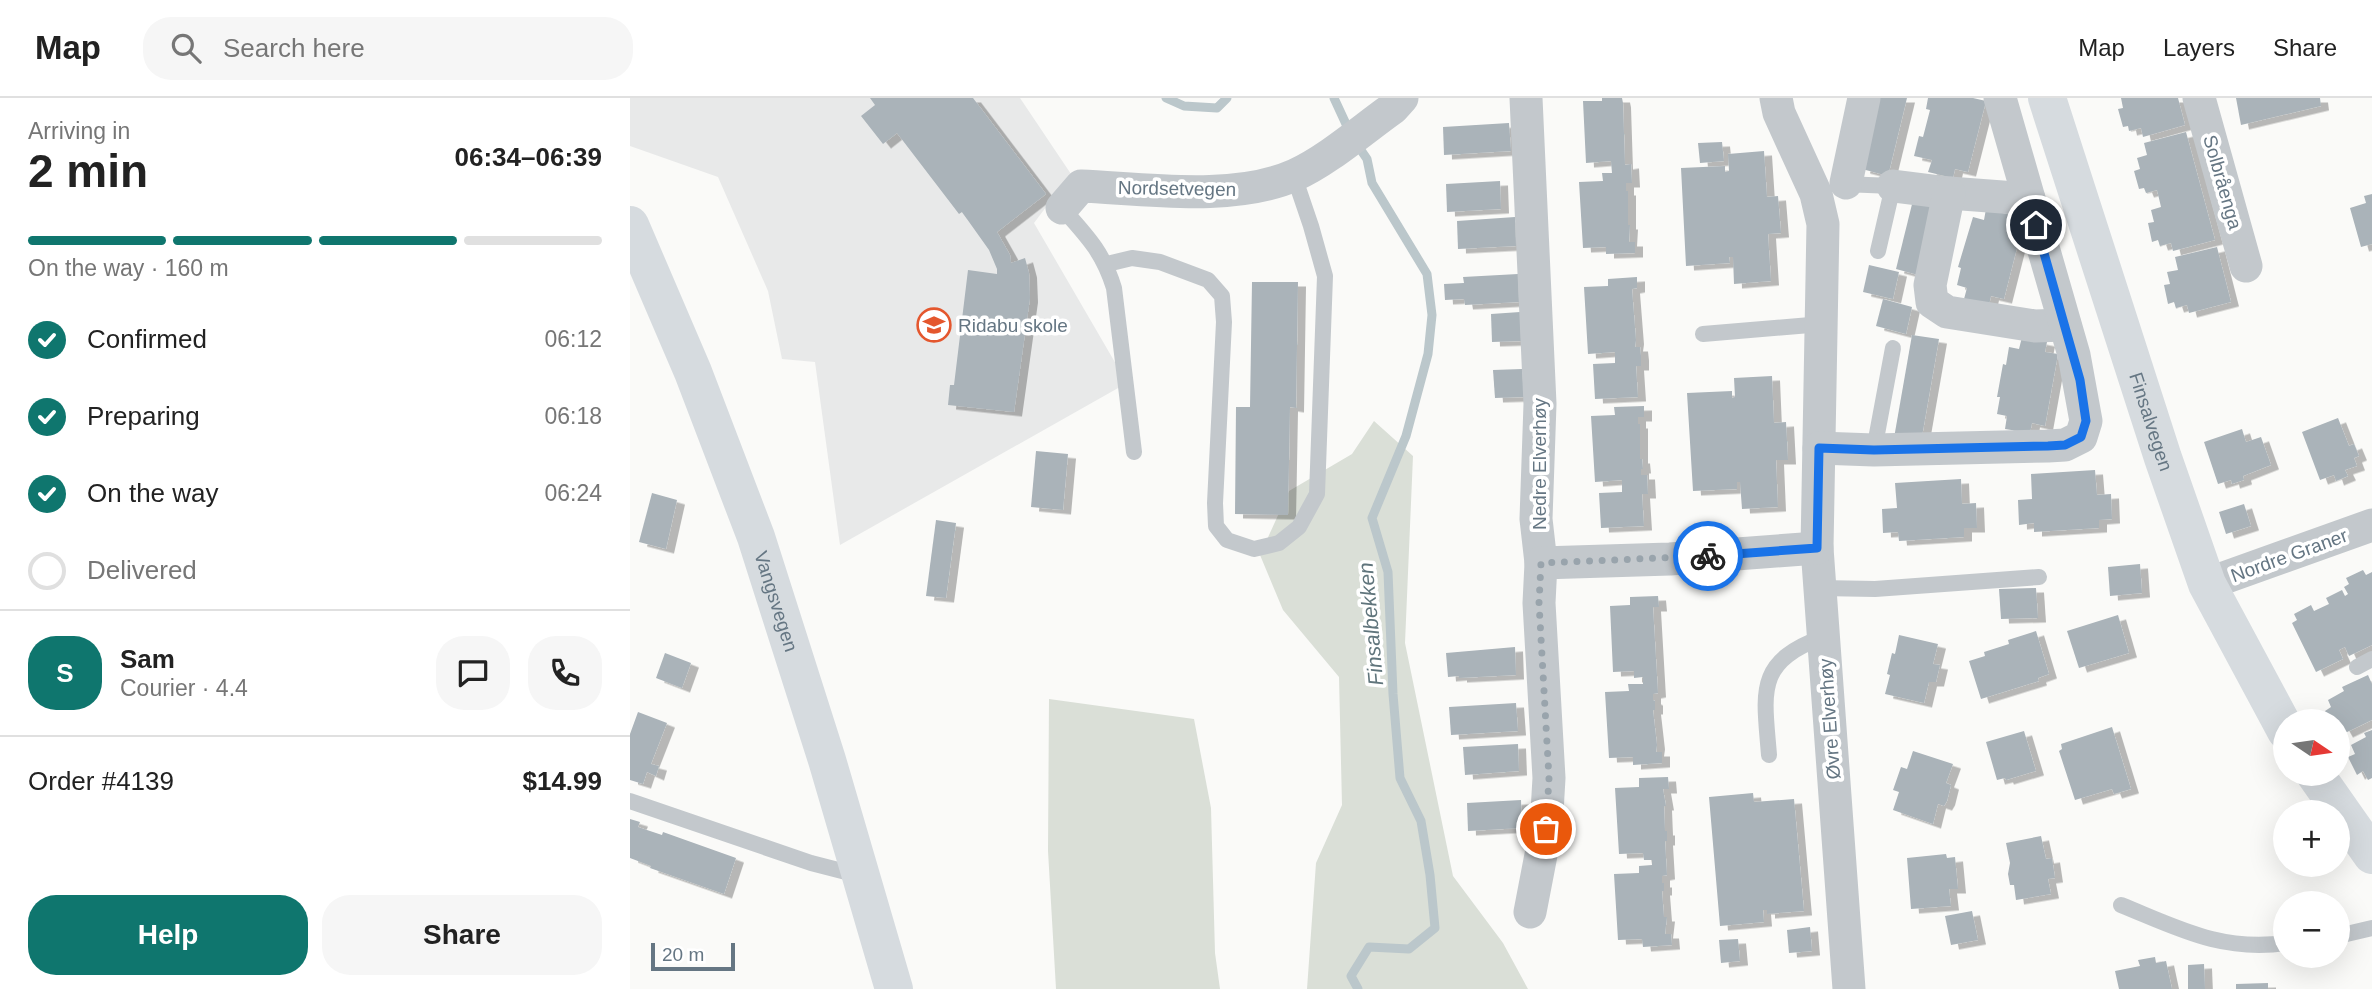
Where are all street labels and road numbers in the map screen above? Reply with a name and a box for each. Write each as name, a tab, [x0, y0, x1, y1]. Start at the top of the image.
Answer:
street label: Solbråenga	[2199, 133, 2246, 232]
street label: Nordsetvegen	[1118, 177, 1236, 200]
street label: Finsalvegen	[2125, 370, 2177, 474]
street label: Nedre Elverhøy	[1529, 398, 1550, 530]
street label: Nordre Graner	[2228, 524, 2351, 586]
street label: Vangsvegen	[750, 549, 802, 654]
street label: Øvre Elverhøy	[1815, 657, 1844, 780]

